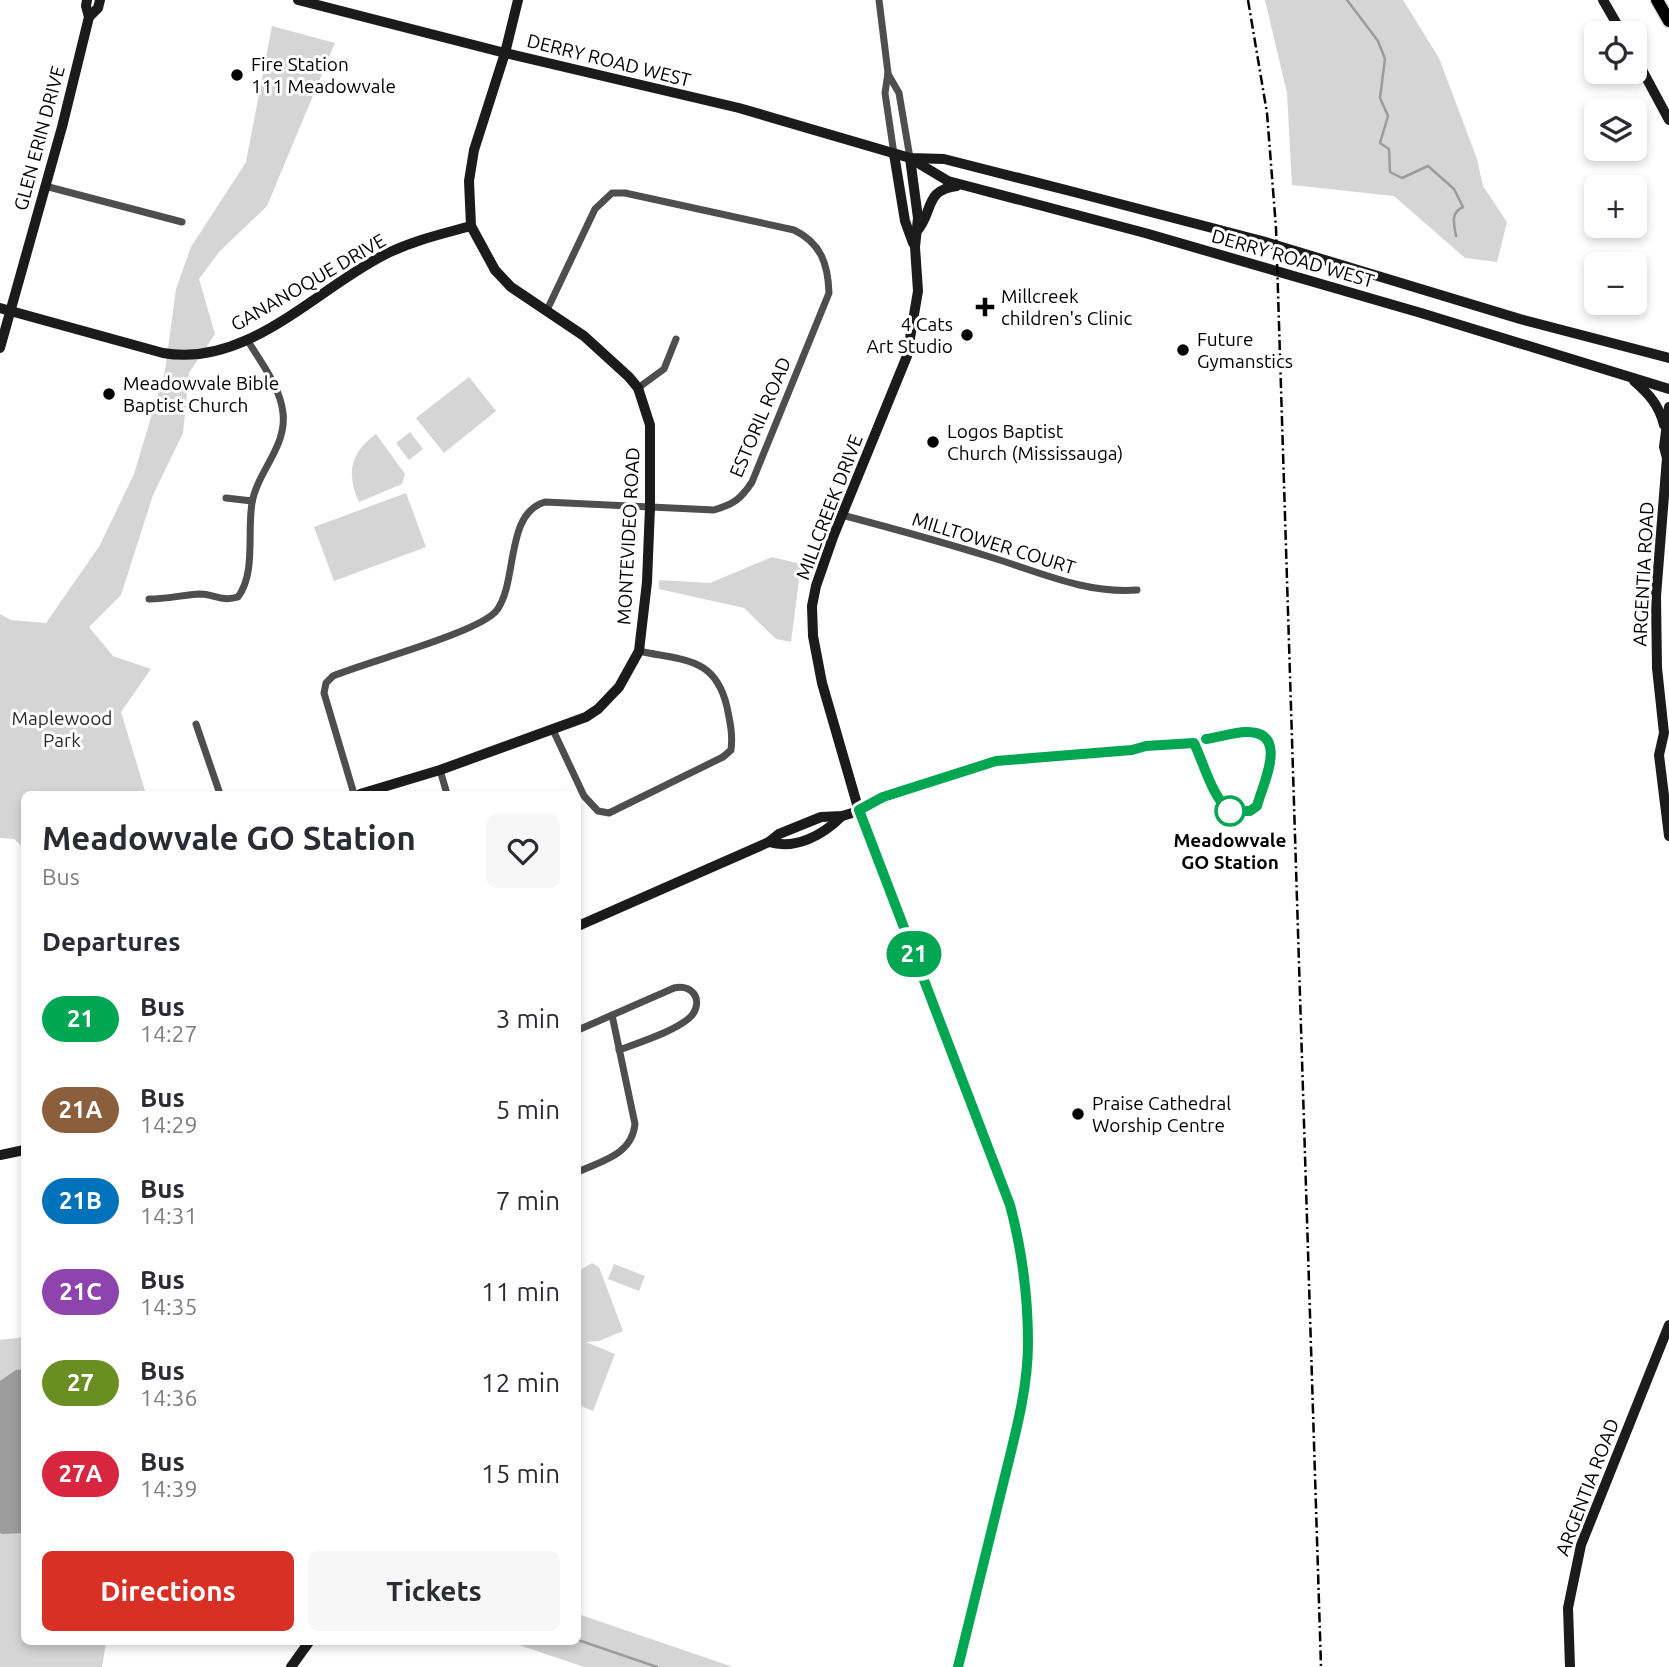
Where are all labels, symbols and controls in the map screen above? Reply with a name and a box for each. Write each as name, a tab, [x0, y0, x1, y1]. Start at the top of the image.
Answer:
map controls	[1584, 21, 1647, 315]
button: locate	[1584, 21, 1647, 84]
street label: DERRY ROAD WEST	[525, 29, 694, 91]
place label: Fire Station 111 Meadowvale	[251, 53, 396, 97]
street label: GLEN ERIN DRIVE	[9, 63, 69, 213]
marker: Fire Station 111 Meadowvale	[229, 67, 245, 83]
button: layers	[1584, 98, 1647, 161]
button: +	[1584, 175, 1647, 238]
street label: DERRY ROAD WEST	[1209, 224, 1377, 292]
street label: GANANOQUE DRIVE	[227, 229, 389, 335]
button: −	[1584, 252, 1647, 315]
place label: Millcreek children's Clinic	[1001, 285, 1132, 329]
marker: Millcreek children's Clinic	[975, 297, 995, 317]
place label: 4 Cats Art Studio	[867, 313, 953, 357]
marker: 4 Cats Art Studio	[959, 327, 975, 343]
place label: Future Gymanstics	[1197, 328, 1293, 372]
marker: Future Gymanstics	[1175, 342, 1191, 358]
street label: ESTORIL ROAD	[725, 354, 795, 480]
place label: Meadowvale Bible Baptist Church	[123, 372, 279, 416]
marker: Meadowvale Bible Baptist Church	[101, 386, 117, 402]
place label: Logos Baptist Church (Mississauga)	[947, 420, 1123, 464]
street label: MILLCREEK DRIVE	[791, 431, 867, 583]
marker: Logos Baptist Church (Mississauga)	[925, 434, 941, 450]
street label: MONTEVIDEO ROAD	[612, 447, 644, 625]
street label: ARGENTIA ROAD	[1628, 501, 1658, 647]
street label: MILLTOWER COURT	[910, 508, 1079, 578]
park label: Maplewood Park	[12, 707, 112, 751]
marker: Meadowvale GO Station	[1215, 796, 1245, 826]
button: heart	[486, 814, 560, 888]
text: Meadowvale GO Station	[42, 819, 416, 856]
place label: Meadowvale GO Station	[1173, 829, 1287, 873]
text: Bus	[42, 864, 80, 889]
text: Departures	[42, 927, 180, 956]
line badge: 21	[883, 931, 946, 977]
text: 21	[900, 940, 928, 967]
text: Bus	[140, 992, 185, 1021]
text: 3 min	[496, 1004, 560, 1033]
text: 21	[67, 1005, 94, 1032]
text: 14:27	[140, 1021, 198, 1046]
text: Bus	[140, 1083, 185, 1112]
place label: Praise Cathedral Worship Centre	[1092, 1092, 1231, 1136]
text: 5 min	[496, 1095, 560, 1124]
text: 21A	[59, 1096, 102, 1123]
marker: Praise Cathedral Worship Centre	[1070, 1106, 1086, 1122]
text: 14:29	[140, 1112, 198, 1137]
text: Bus	[140, 1174, 185, 1203]
text: 7 min	[496, 1186, 560, 1215]
text: 21B	[59, 1187, 102, 1214]
text: 14:31	[140, 1203, 198, 1228]
text: Bus	[140, 1265, 185, 1294]
text: 11 min	[481, 1277, 560, 1306]
text: 21C	[59, 1278, 102, 1305]
text: 14:35	[140, 1294, 198, 1319]
text: Bus	[140, 1356, 185, 1385]
text: 12 min	[481, 1368, 560, 1397]
text: 27	[67, 1369, 94, 1396]
text: 14:36	[140, 1385, 198, 1410]
street label: ARGENTIA ROAD	[1551, 1415, 1623, 1559]
text: Bus	[140, 1447, 185, 1476]
text: 15 min	[481, 1459, 560, 1488]
text: 27A	[59, 1460, 102, 1487]
text: 14:39	[140, 1476, 198, 1501]
button: Directions	[42, 1551, 294, 1631]
button: Tickets	[308, 1551, 560, 1631]

